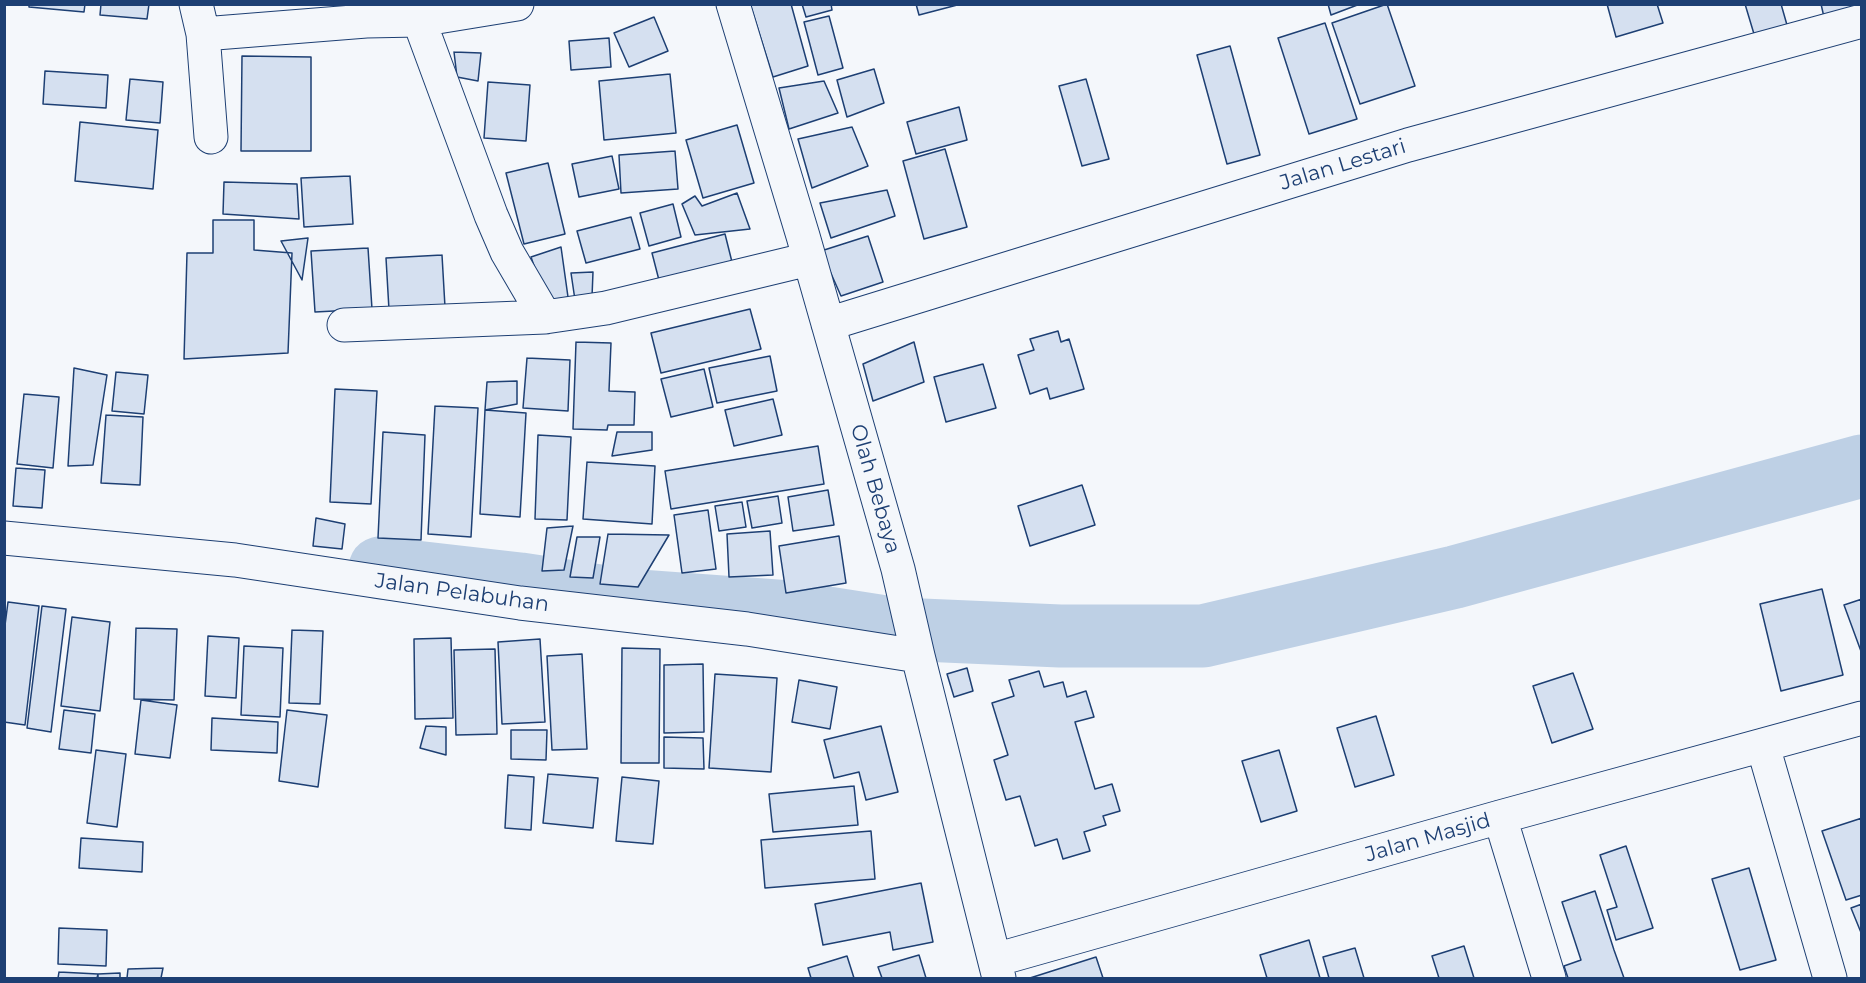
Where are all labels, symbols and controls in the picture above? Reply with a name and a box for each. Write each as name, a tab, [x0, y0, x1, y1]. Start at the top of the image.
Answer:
street label: Jalan Lestari	[1277, 134, 1409, 196]
street label: Olah Bebaya	[845, 421, 905, 557]
street label: Jalan Pelabuhan	[373, 568, 551, 618]
street label: Jalan Masjid	[1363, 808, 1493, 868]

